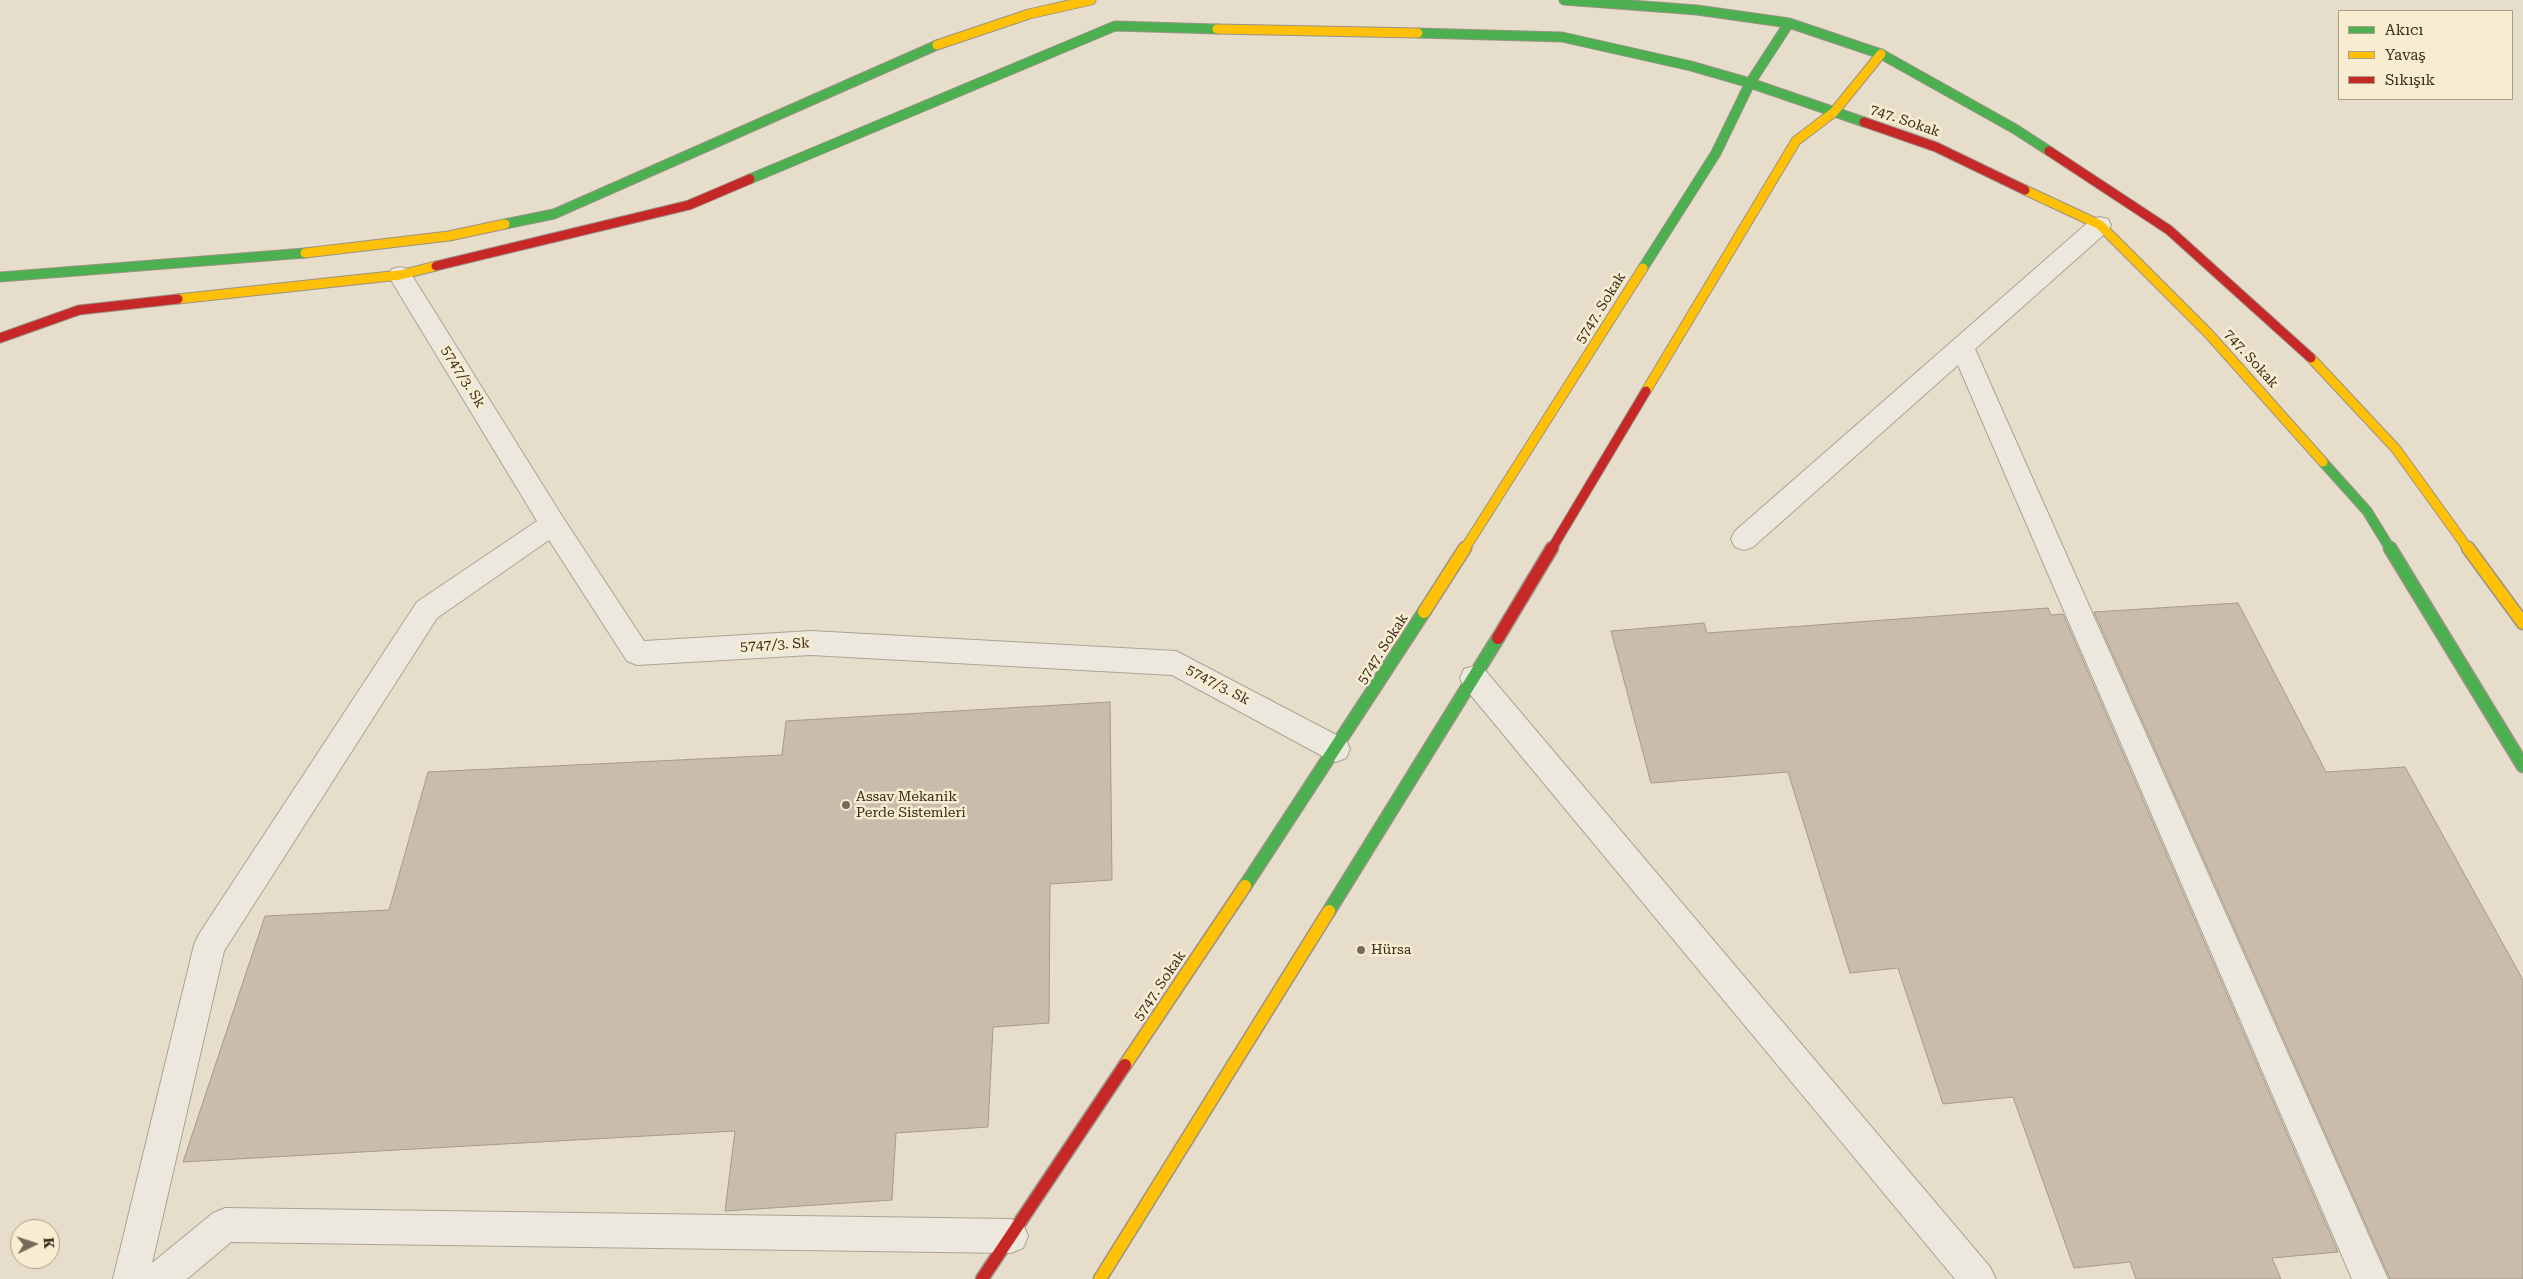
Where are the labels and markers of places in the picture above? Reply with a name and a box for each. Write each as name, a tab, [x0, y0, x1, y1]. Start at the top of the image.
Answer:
place label: Assav Mekanik Perde Sistemleri	[856, 789, 966, 822]
marker: Assav Mekanik Perde Sistemleri	[840, 799, 852, 811]
place label: Hürsa	[1371, 942, 1411, 958]
marker: Hürsa	[1355, 944, 1367, 956]

